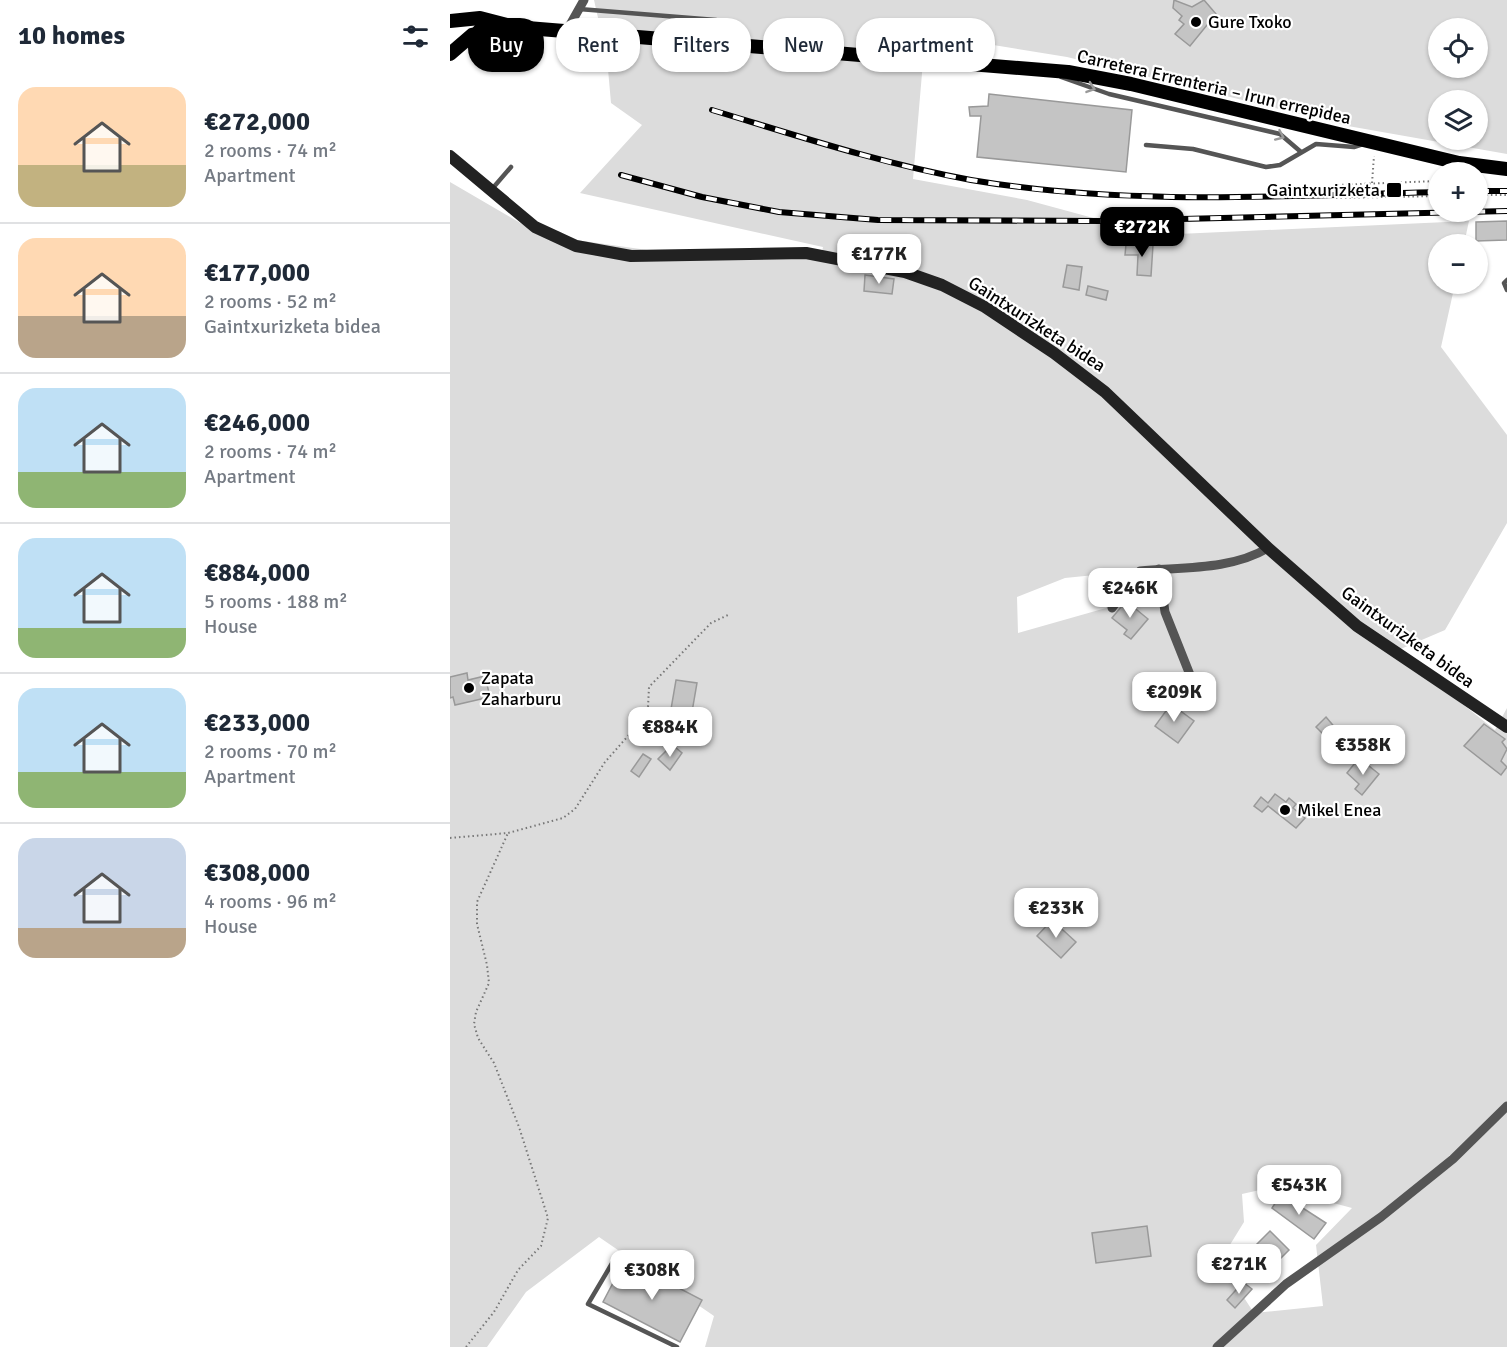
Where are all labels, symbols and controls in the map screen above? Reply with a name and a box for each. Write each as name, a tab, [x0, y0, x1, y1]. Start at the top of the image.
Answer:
place label: Gure Txoko	[1208, 11, 1292, 33]
marker: Gure Txoko	[1189, 15, 1203, 29]
chip: Buy	[468, 18, 544, 72]
chip: Rent	[556, 18, 640, 72]
chip: Filters	[652, 18, 751, 72]
chip: New	[763, 18, 844, 72]
chip: Apartment	[856, 18, 995, 72]
map controls	[1428, 18, 1488, 294]
button: locate	[1428, 18, 1488, 78]
text: 10 homes	[18, 20, 125, 52]
icon: filters	[399, 20, 432, 53]
street label: Carretera Errenteria – Irun errepidea	[1075, 45, 1353, 129]
one-way arrow	[1086, 80, 1096, 93]
button: layers	[1428, 90, 1488, 150]
text: €272,000	[204, 106, 310, 138]
icon: home	[66, 111, 138, 183]
one-way arrow	[1273, 129, 1284, 141]
text: 2 rooms · 74 m²	[204, 138, 337, 163]
button: +	[1428, 162, 1488, 222]
text: Apartment	[204, 163, 296, 188]
place label: Gaintxurizketa	[1267, 179, 1380, 201]
marker: Gaintxurizketa	[1385, 181, 1403, 199]
pin: €272K	[1100, 207, 1184, 258]
text: €272K	[1114, 214, 1170, 239]
pin: €177K	[837, 234, 921, 285]
button: −	[1428, 234, 1488, 294]
text: €177K	[851, 241, 907, 266]
text: €177,000	[204, 257, 310, 289]
icon: home	[66, 262, 138, 334]
street label: Gaintxurizketa bidea	[964, 271, 1110, 377]
text: 2 rooms · 52 m²	[204, 289, 337, 314]
text: Gaintxurizketa bidea	[204, 314, 381, 339]
text: €246,000	[204, 407, 310, 439]
icon: home	[66, 412, 138, 484]
text: 2 rooms · 74 m²	[204, 439, 337, 464]
text: Apartment	[204, 464, 296, 489]
text: €884,000	[204, 557, 310, 589]
icon: home	[66, 562, 138, 634]
pin: €246K	[1088, 568, 1172, 619]
text: €246K	[1102, 575, 1158, 600]
street label: Gaintxurizketa bidea	[1337, 581, 1479, 693]
text: 5 rooms · 188 m²	[204, 589, 348, 614]
text: House	[204, 614, 258, 639]
place label: Zapata Zaharburu	[481, 667, 561, 710]
pin: €209K	[1132, 672, 1216, 723]
text: €209K	[1146, 679, 1202, 704]
marker: Zapata Zaharburu	[462, 681, 476, 695]
text: €233,000	[204, 707, 310, 739]
pin: €884K	[628, 707, 712, 758]
icon: home	[66, 712, 138, 784]
text: €884K	[642, 714, 698, 739]
pin: €358K	[1321, 725, 1405, 776]
text: €358K	[1335, 732, 1391, 757]
text: 2 rooms · 70 m²	[204, 739, 337, 764]
text: Apartment	[204, 764, 296, 789]
place label: Mikel Enea	[1297, 799, 1381, 821]
marker: Mikel Enea	[1278, 803, 1292, 817]
text: €308,000	[204, 857, 310, 889]
icon: home	[66, 862, 138, 934]
pin: €233K	[1014, 888, 1098, 939]
text: 4 rooms · 96 m²	[204, 889, 337, 914]
text: €233K	[1028, 895, 1084, 920]
text: House	[204, 914, 258, 939]
pin: €543K	[1257, 1165, 1341, 1216]
text: €543K	[1271, 1172, 1327, 1197]
pin: €271K	[1197, 1244, 1281, 1295]
pin: €308K	[610, 1250, 694, 1301]
text: €271K	[1211, 1251, 1267, 1276]
text: €308K	[624, 1257, 680, 1282]

